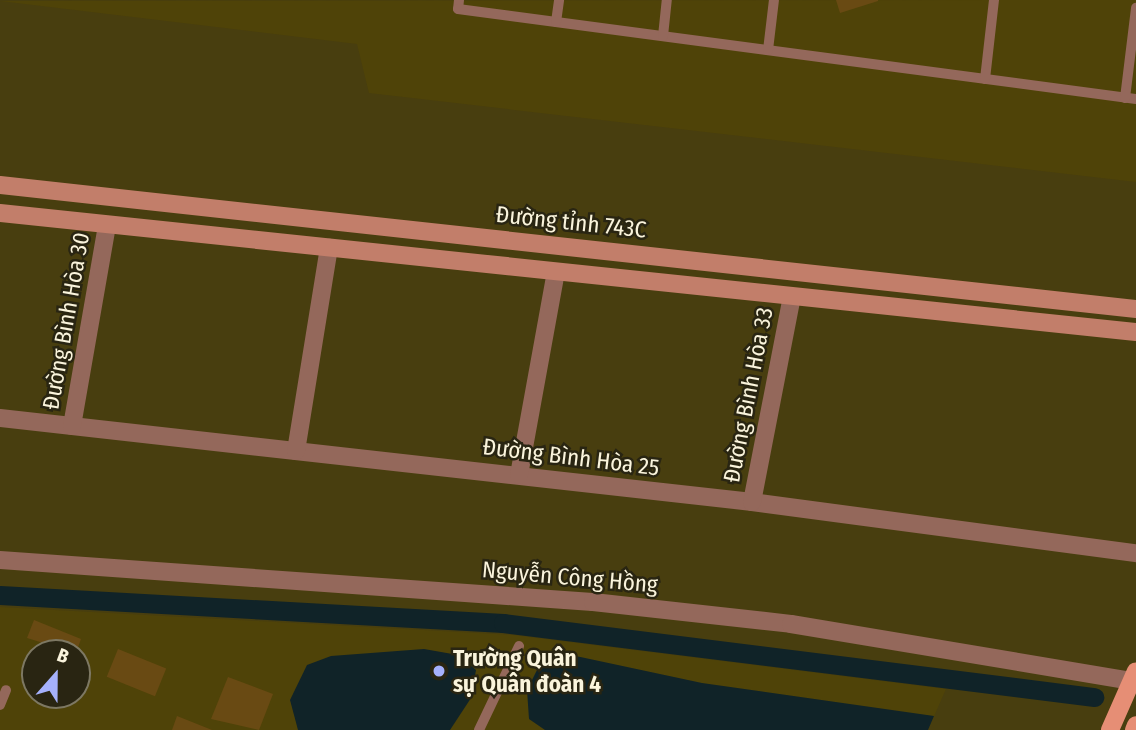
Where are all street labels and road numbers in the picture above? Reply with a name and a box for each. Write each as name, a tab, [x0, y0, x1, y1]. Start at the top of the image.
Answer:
street label: Đường tỉnh 743C	[494, 200, 648, 244]
street label: Đường Bình Hòa 30	[37, 230, 95, 412]
street label: Đường Bình Hòa 33	[717, 305, 779, 485]
street label: Đường Bình Hòa 25	[481, 432, 661, 482]
street label: Nguyễn Công Hồng	[481, 556, 659, 598]

